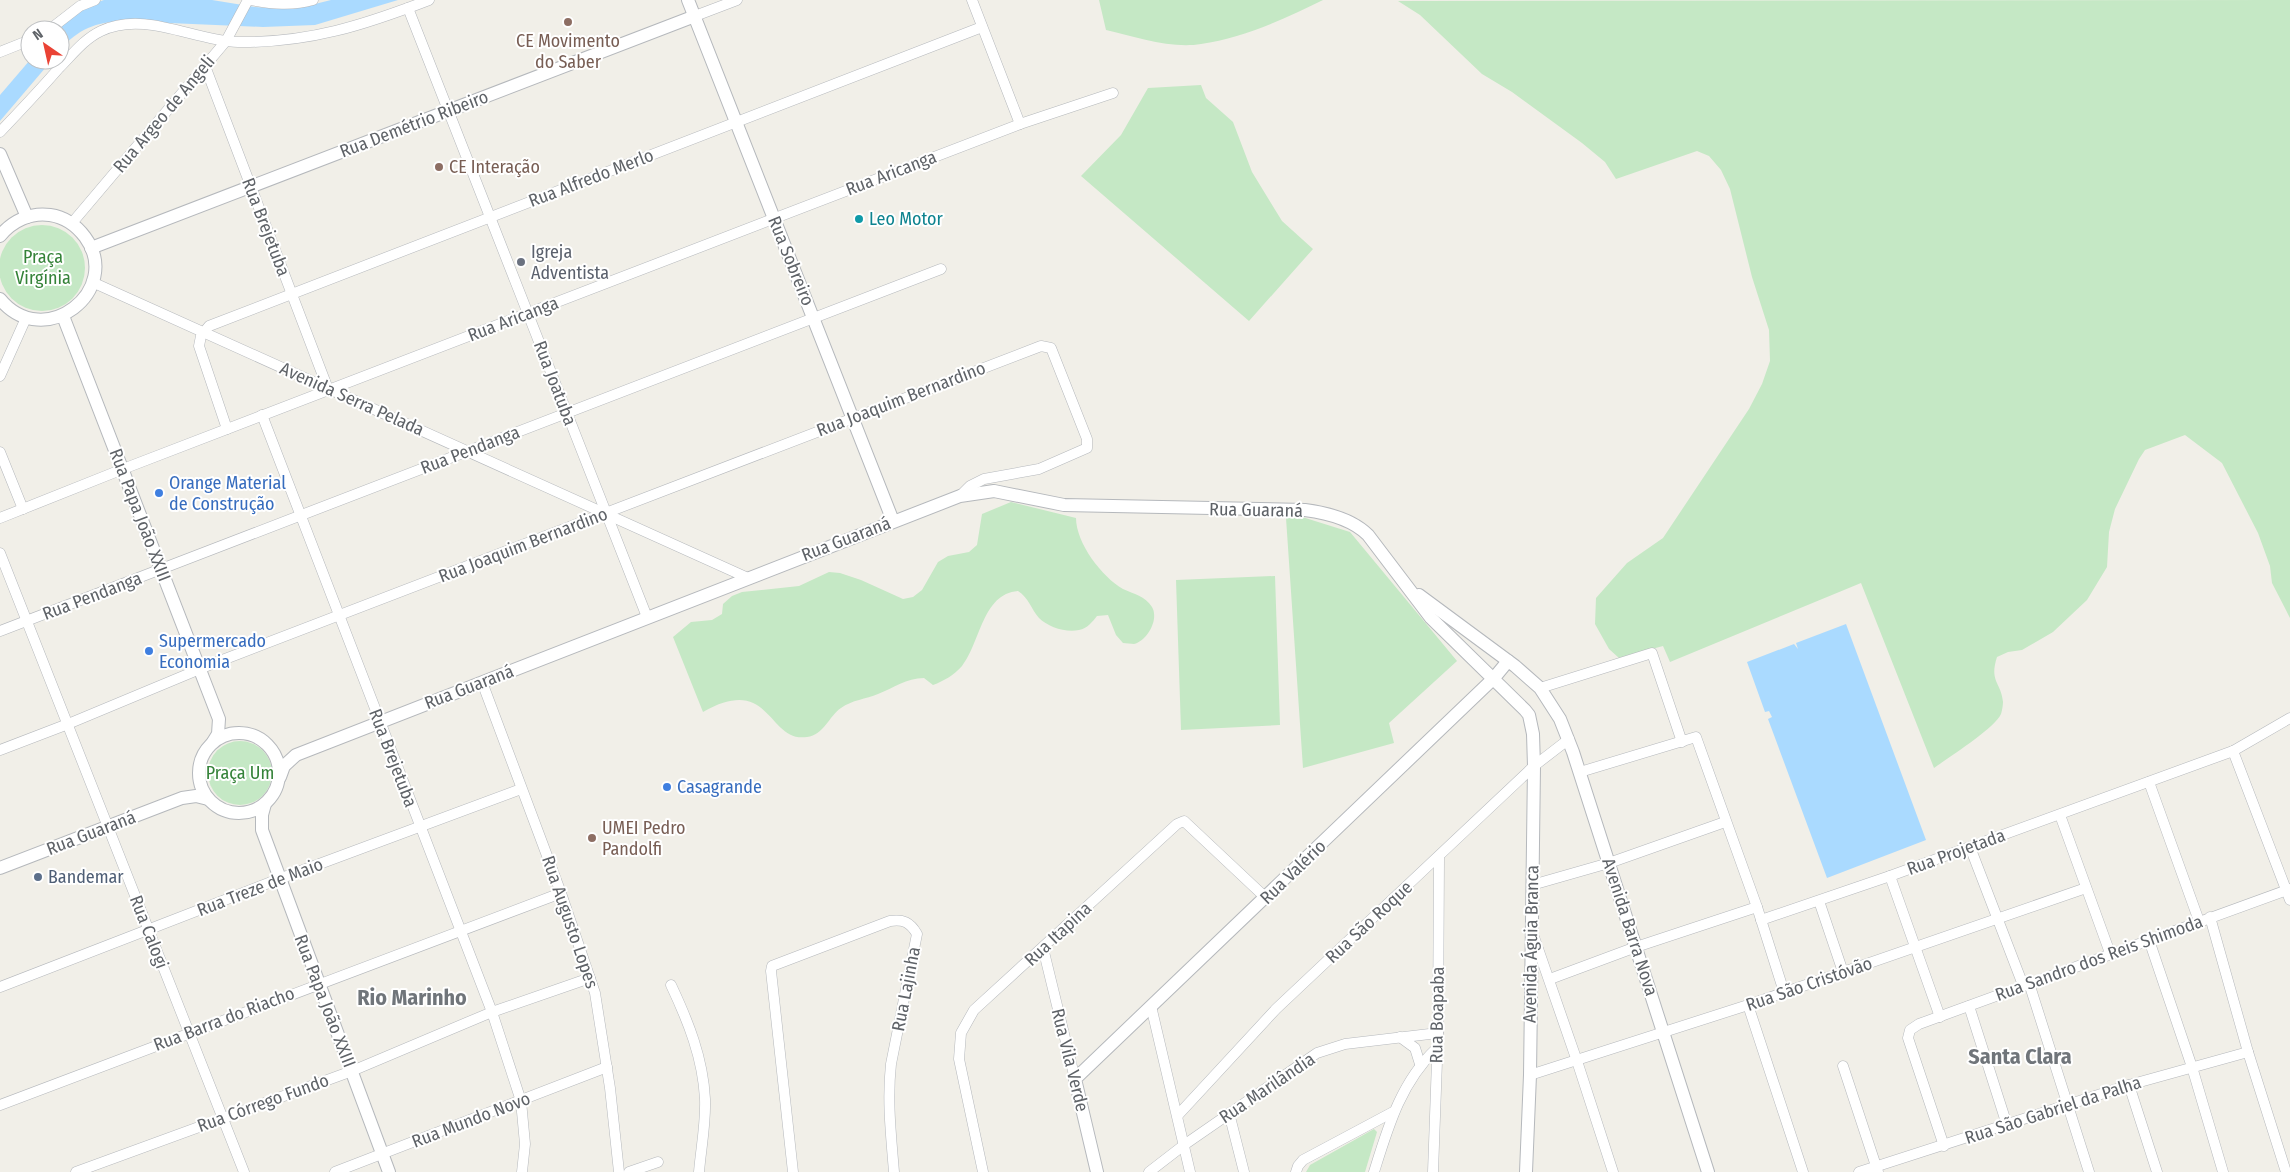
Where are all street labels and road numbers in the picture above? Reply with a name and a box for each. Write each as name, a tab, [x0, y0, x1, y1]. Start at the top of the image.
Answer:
street label: Rua Argeo de Angeli	[108, 51, 220, 177]
street label: Rua Demétrio Ribeiro	[337, 86, 491, 162]
street label: Rua Alfredo Merlo	[525, 144, 657, 212]
street label: Rua Aricanga	[843, 146, 940, 200]
street label: Rua Brejetuba	[237, 175, 295, 280]
street label: Rua Sobreiro	[763, 213, 819, 309]
street label: Rua Aricanga	[465, 292, 562, 346]
street label: Rua Joatuba	[529, 338, 581, 429]
street label: Avenida Serra Pelada	[276, 357, 428, 441]
street label: Rua Joaquim Bernardino	[813, 357, 989, 441]
street label: Rua Pendanga	[417, 421, 523, 479]
street label: Rua Papa João XXIII	[105, 445, 175, 585]
street label: Rua Guaraná	[1209, 498, 1303, 522]
street label: Rua Joaquim Bernardino	[435, 503, 611, 587]
street label: Rua Guaraná	[798, 512, 894, 566]
street label: Rua Pendanga	[39, 567, 145, 625]
street label: Rua Guaraná	[421, 660, 517, 714]
street label: Rua Brejetuba	[364, 706, 422, 811]
street label: Rua Guaraná	[43, 806, 139, 860]
street label: Rua Projetada	[1904, 824, 2008, 880]
street label: Rua Valério	[1255, 835, 1331, 909]
street label: Rua Treze de Maio	[194, 853, 326, 921]
street label: Rua Augusto Lopes	[537, 853, 603, 992]
street label: Avenida Barra Nova	[1597, 855, 1663, 999]
street label: Avenida Águia Branca	[1518, 865, 1543, 1023]
street label: Rua São Roque	[1321, 876, 1417, 968]
street label: Rua Calogi	[125, 892, 173, 972]
street label: Rua Itapina	[1020, 897, 1096, 971]
street label: Rua Sandro dos Reis Shimoda	[1992, 910, 2206, 1006]
street label: Rua Papa João XXIII	[290, 931, 360, 1071]
street label: Rua Lajinha	[887, 945, 925, 1033]
street label: Rua São Cristóvão	[1743, 952, 1875, 1016]
street label: Rua Boapaba	[1425, 966, 1449, 1064]
street label: Rua Barra do Riacho	[150, 982, 298, 1056]
street label: Rua Vila Verde	[1047, 1006, 1093, 1114]
street label: Rua Marilândia	[1215, 1048, 1319, 1128]
street label: Rua Córrego Fundo	[194, 1069, 332, 1137]
street label: Rua São Gabriel da Palha	[1962, 1071, 2144, 1149]
street label: Rua Mundo Novo	[409, 1087, 533, 1153]

